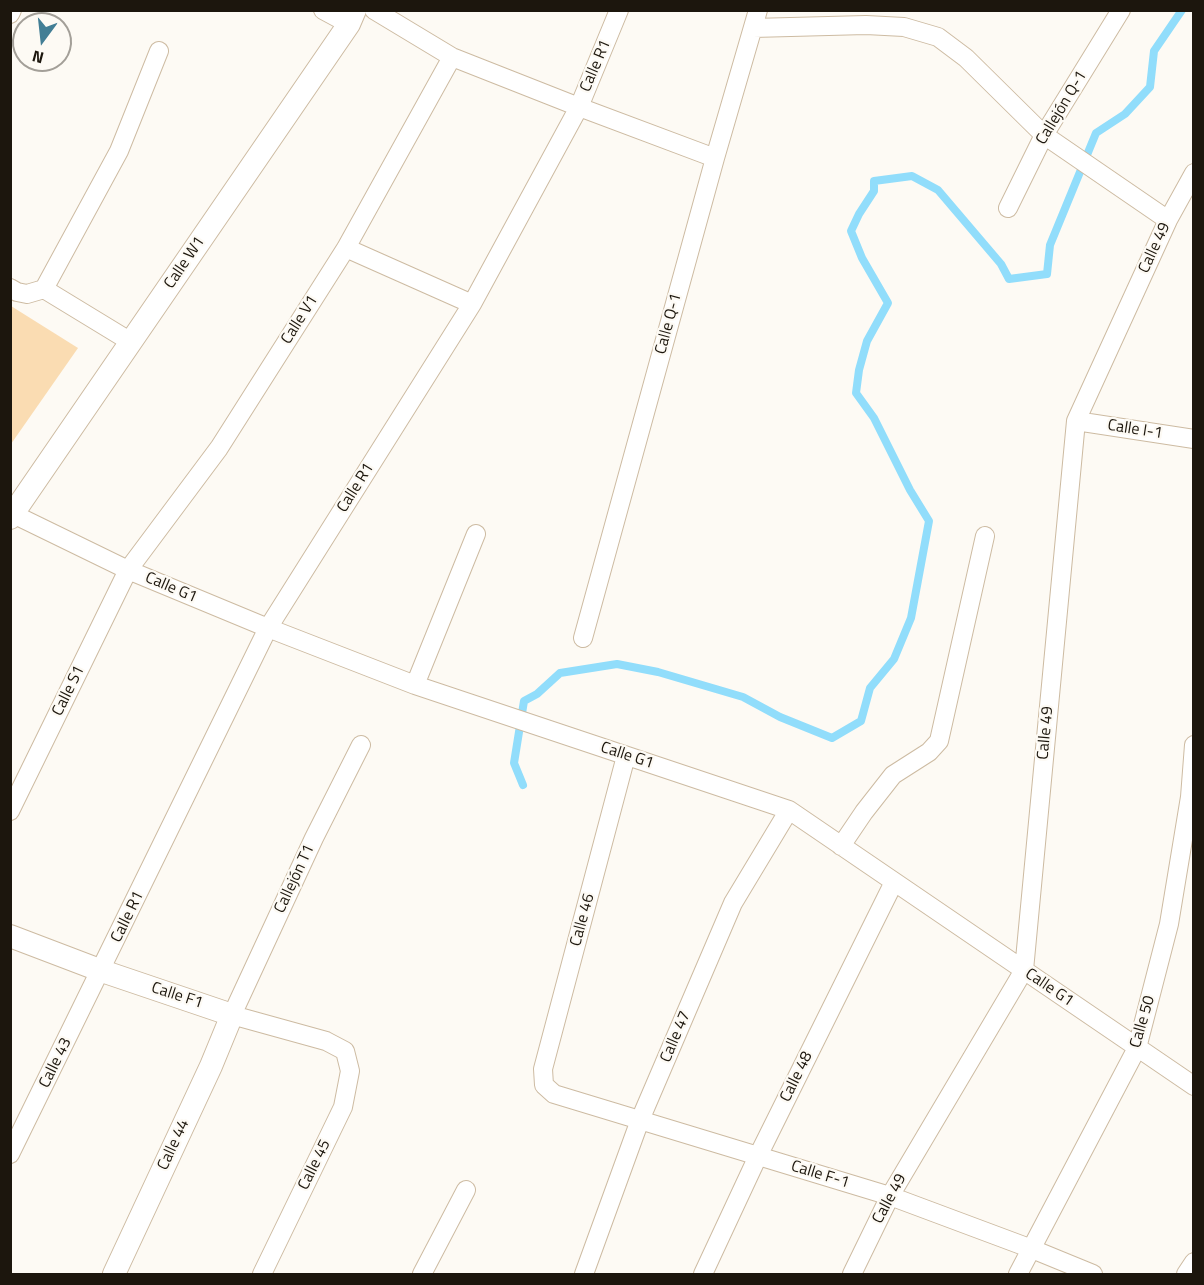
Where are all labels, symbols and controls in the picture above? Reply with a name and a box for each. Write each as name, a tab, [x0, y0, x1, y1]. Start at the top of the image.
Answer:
north arrow	[12, 12, 72, 72]
street label: Calle R1	[577, 37, 615, 95]
text: N	[29, 44, 46, 70]
street label: Callejón Q-1	[1032, 68, 1092, 148]
street label: Calle 49	[1135, 220, 1175, 276]
street label: Calle W1	[161, 233, 209, 293]
street label: Calle Q-1	[652, 291, 686, 357]
street label: Calle V1	[278, 292, 322, 348]
street label: Calle I-1	[1106, 416, 1164, 444]
street label: Calle R1	[333, 460, 379, 516]
street label: Calle G1	[142, 569, 200, 607]
street label: Calle S1	[49, 663, 89, 719]
street label: Calle 49	[1034, 705, 1058, 761]
street label: Calle G1	[598, 738, 656, 774]
street label: Callejón T1	[271, 842, 319, 916]
street label: Calle R1	[107, 888, 149, 946]
street label: Calle 46	[567, 892, 599, 948]
street label: Calle G1	[1021, 965, 1077, 1011]
street label: Calle F1	[149, 979, 205, 1013]
street label: Calle 50	[1126, 994, 1160, 1050]
street label: Calle 47	[657, 1009, 695, 1065]
street label: Calle 43	[36, 1035, 76, 1091]
street label: Calle 48	[777, 1049, 817, 1105]
street label: Calle 44	[154, 1117, 194, 1173]
street label: Calle 45	[295, 1137, 335, 1193]
street label: Calle F-1	[788, 1157, 852, 1193]
street label: Calle 49	[869, 1171, 911, 1227]

